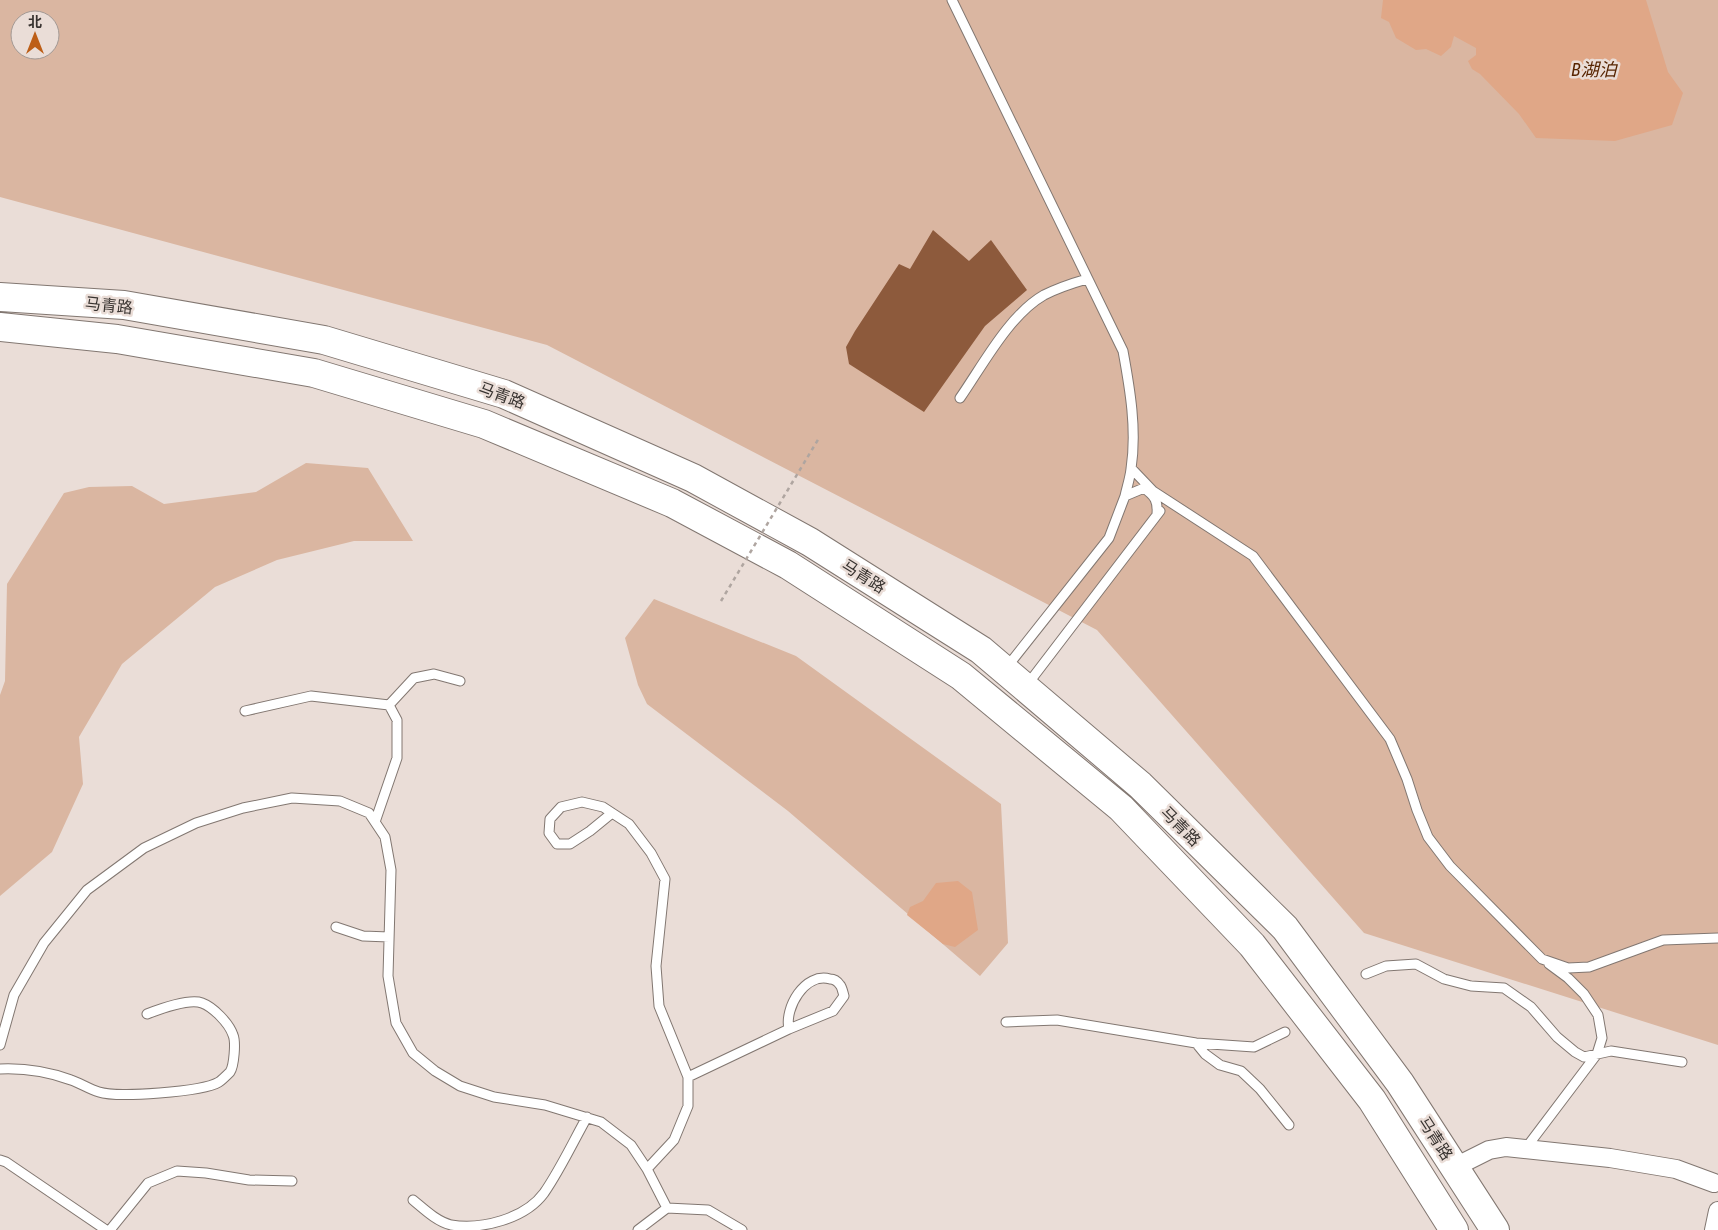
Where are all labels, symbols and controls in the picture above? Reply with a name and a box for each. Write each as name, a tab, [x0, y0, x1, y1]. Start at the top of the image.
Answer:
north arrow	[10, 10, 60, 60]
text: 北	[28, 14, 42, 30]
water label: B湖泊	[1571, 59, 1619, 80]
street label: 马青路	[84, 294, 134, 317]
street label: 马青路	[476, 378, 528, 413]
street label: 马青路	[838, 556, 889, 597]
street label: 马青路	[1157, 803, 1204, 850]
street label: 马青路	[1415, 1113, 1457, 1164]

